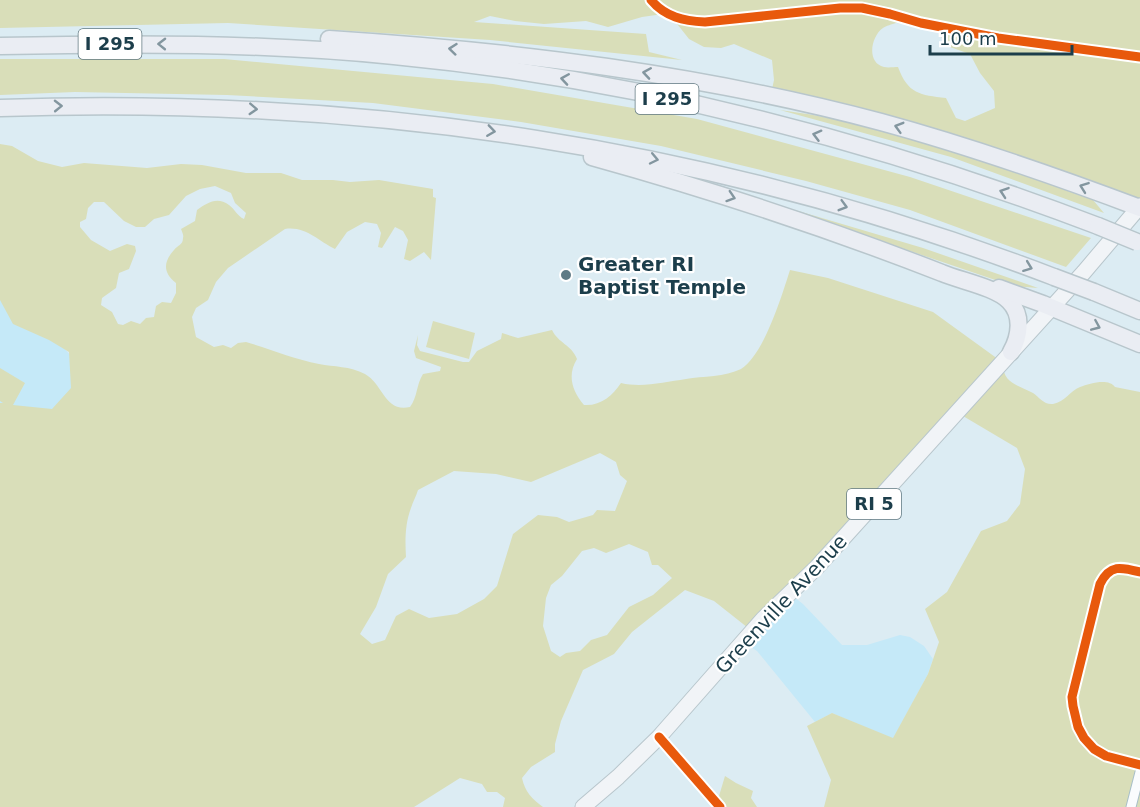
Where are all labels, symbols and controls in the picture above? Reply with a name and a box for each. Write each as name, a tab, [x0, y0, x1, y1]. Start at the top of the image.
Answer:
scale bar	[930, 18, 1072, 56]
text: 100 m	[939, 28, 997, 49]
road number: I 295	[78, 29, 142, 59]
one-way arrow	[157, 38, 166, 50]
one-way arrow	[449, 43, 458, 56]
one-way arrow	[642, 67, 652, 80]
one-way arrow	[561, 73, 571, 86]
road number: I 295	[636, 84, 698, 114]
one-way arrow	[54, 100, 63, 112]
one-way arrow	[249, 102, 258, 115]
one-way arrow	[894, 122, 904, 135]
one-way arrow	[487, 124, 496, 137]
one-way arrow	[812, 130, 823, 142]
one-way arrow	[649, 152, 659, 165]
one-way arrow	[1079, 182, 1090, 195]
one-way arrow	[999, 187, 1010, 200]
one-way arrow	[725, 190, 736, 202]
one-way arrow	[837, 199, 848, 211]
place label: Greater RI Baptist Temple	[578, 252, 746, 299]
one-way arrow	[1023, 259, 1033, 272]
marker: Greater RI Baptist Temple	[559, 268, 573, 282]
one-way arrow	[1089, 319, 1100, 331]
road number: RI 5	[847, 489, 901, 519]
street label: Greenville Avenue	[710, 529, 852, 679]

